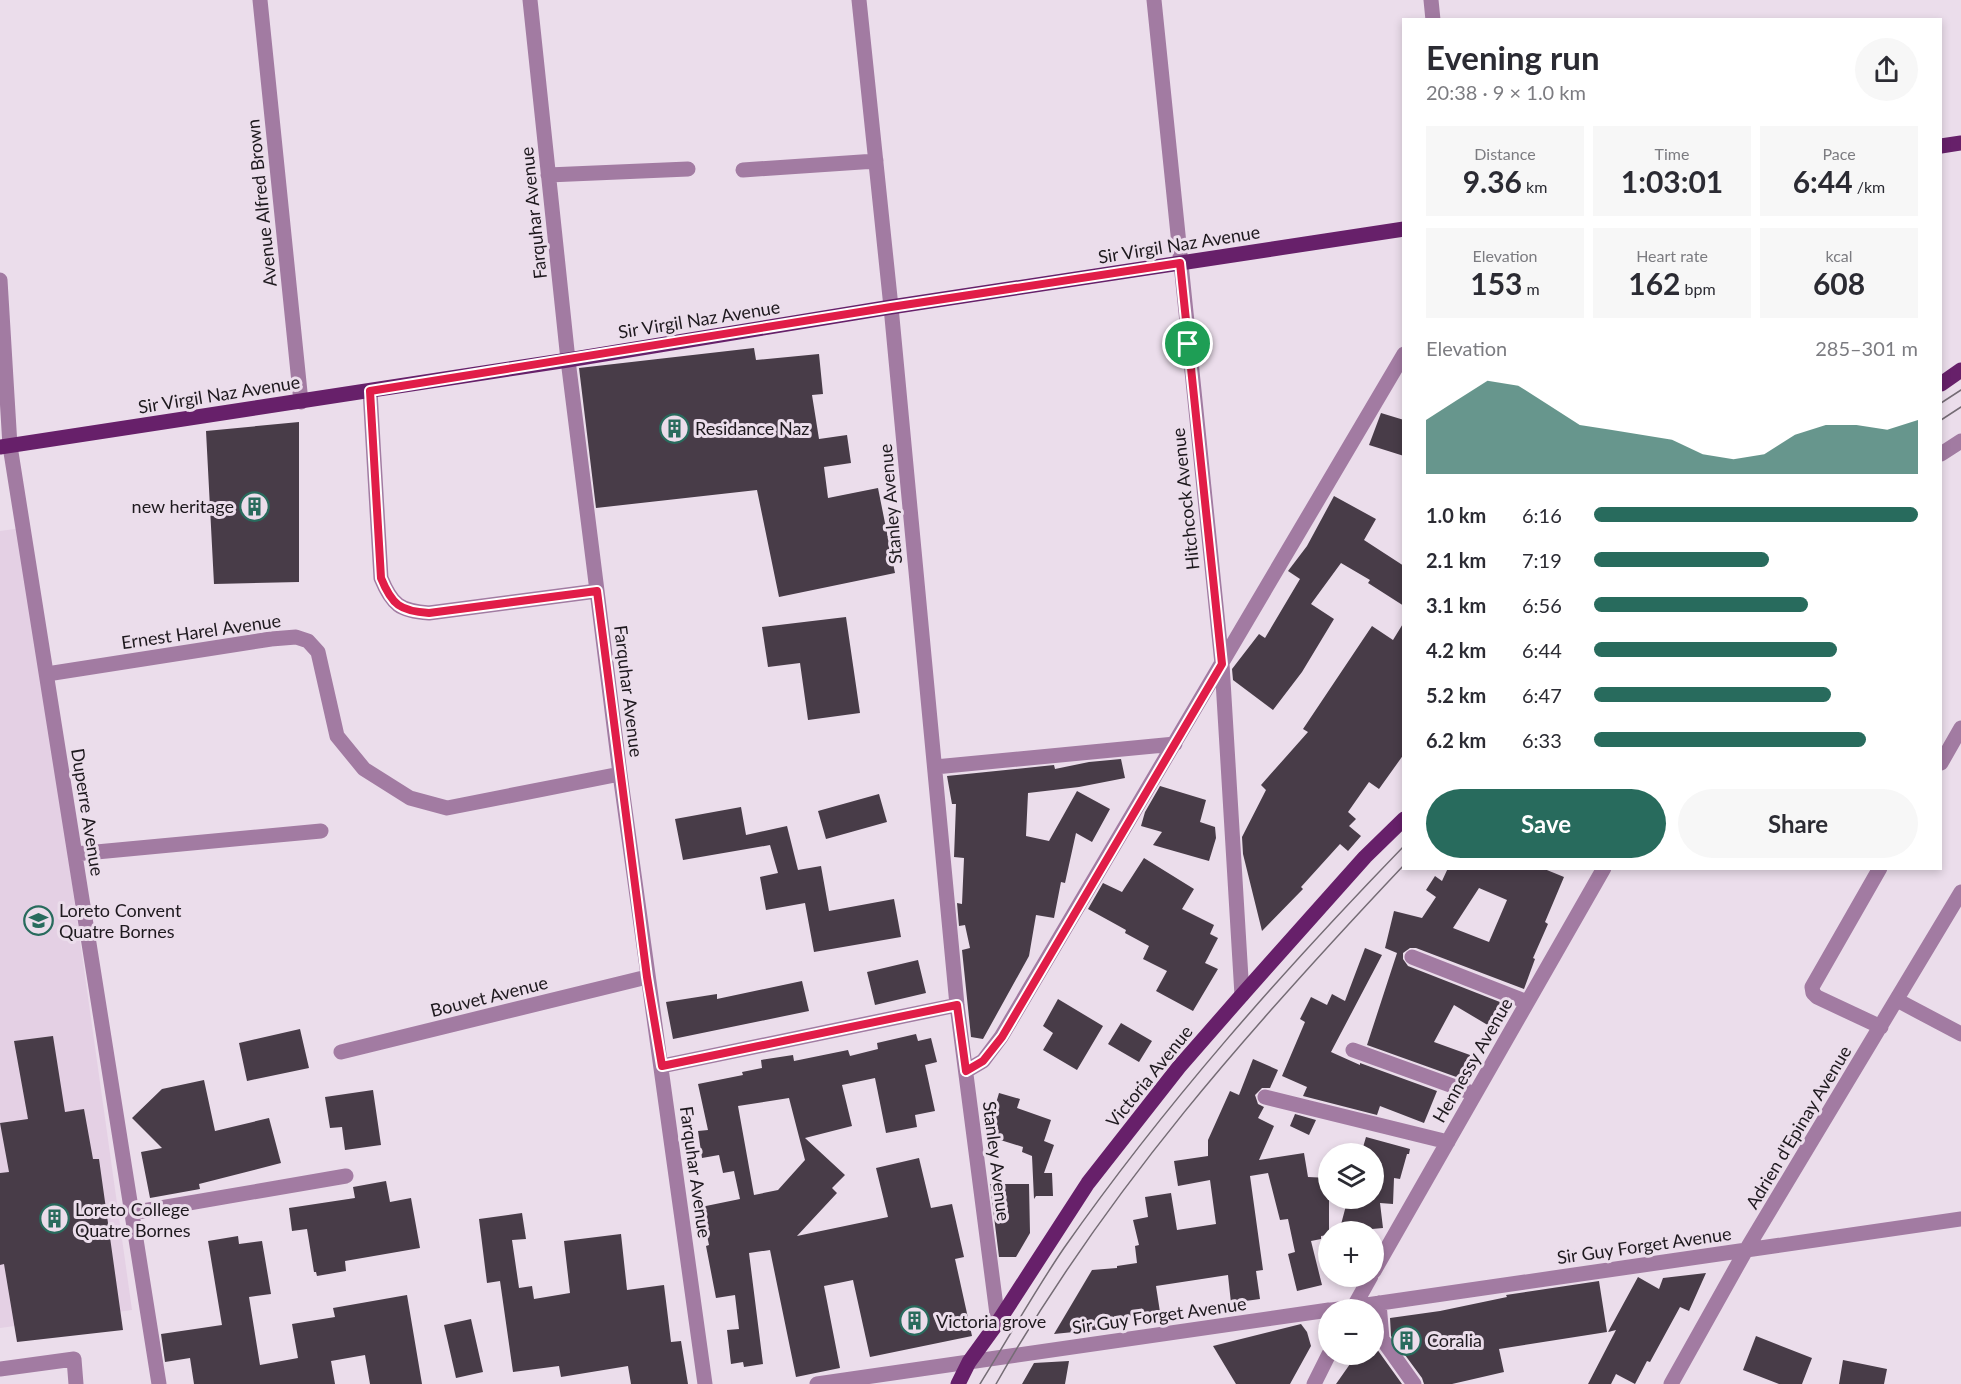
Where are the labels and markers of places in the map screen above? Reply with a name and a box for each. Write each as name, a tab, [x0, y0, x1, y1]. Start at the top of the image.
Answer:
pin	[1162, 318, 1213, 369]
building icon: Residance Naz	[658, 412, 690, 444]
place label: Residance Naz	[695, 417, 809, 439]
building icon: new heritage	[239, 490, 271, 522]
place label: new heritage	[132, 495, 234, 517]
place label: Loreto Convent Quatre Bornes	[59, 899, 182, 942]
school or university icon: Loreto Convent Quatre Bornes	[22, 904, 54, 936]
place label: Loreto College Quatre Bornes	[75, 1198, 191, 1241]
building icon: Loreto College Quatre Bornes	[38, 1203, 70, 1235]
building icon: Victoria grove	[899, 1305, 931, 1337]
place label: Victoria grove	[936, 1310, 1046, 1332]
building icon: Coralia	[1390, 1324, 1422, 1356]
place label: Coralia	[1427, 1329, 1482, 1351]

